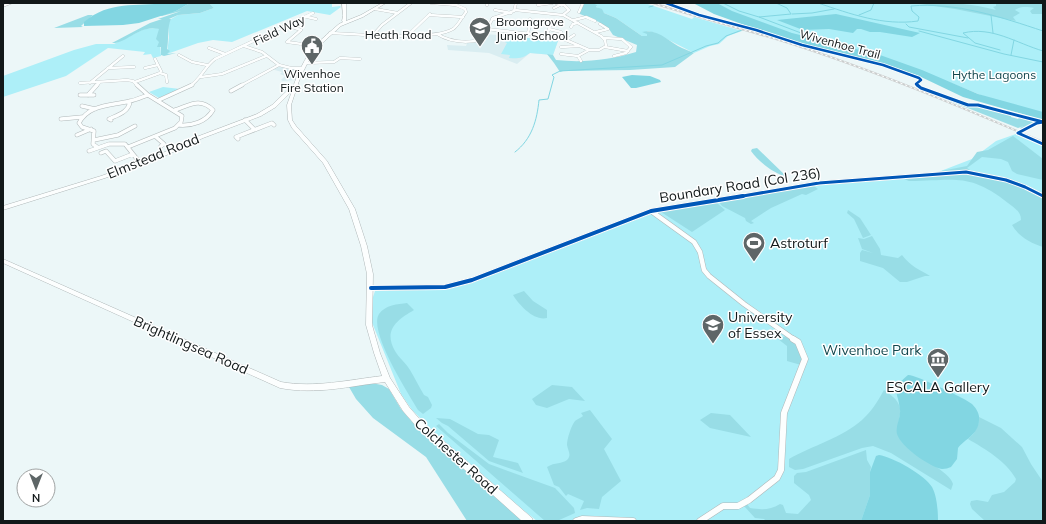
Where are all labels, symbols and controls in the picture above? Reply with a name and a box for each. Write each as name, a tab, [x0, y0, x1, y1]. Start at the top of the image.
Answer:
street label: Field Way	[251, 11, 308, 49]
place label: Broomgrove Junior School	[496, 14, 568, 43]
school or university icon: Broomgrove Junior School	[467, 15, 493, 48]
street label: Wivenhoe Trail	[798, 26, 882, 62]
street label: Heath Road	[365, 27, 431, 42]
public building icon: Wivenhoe Fire Station	[299, 33, 325, 66]
place label: Wivenhoe Fire Station	[280, 66, 344, 95]
park label: Hythe Lagoons	[952, 67, 1036, 82]
street label: Elmstead Road	[104, 129, 202, 183]
street label: Boundary Road (Col 236)	[658, 163, 822, 207]
sports icon: Astroturf	[741, 230, 767, 263]
place label: Astroturf	[770, 234, 828, 252]
place label: University of Essex	[728, 308, 793, 342]
street label: Brightlingsea Road	[131, 312, 251, 378]
school or university icon: University of Essex	[700, 312, 726, 345]
park label: Wivenhoe Park	[823, 341, 922, 359]
museum icon: ESCALA Gallery	[925, 346, 951, 379]
place label: ESCALA Gallery	[886, 378, 990, 396]
street label: Colchester Road	[411, 414, 501, 498]
north arrow	[16, 468, 56, 508]
text: N	[32, 491, 40, 505]

